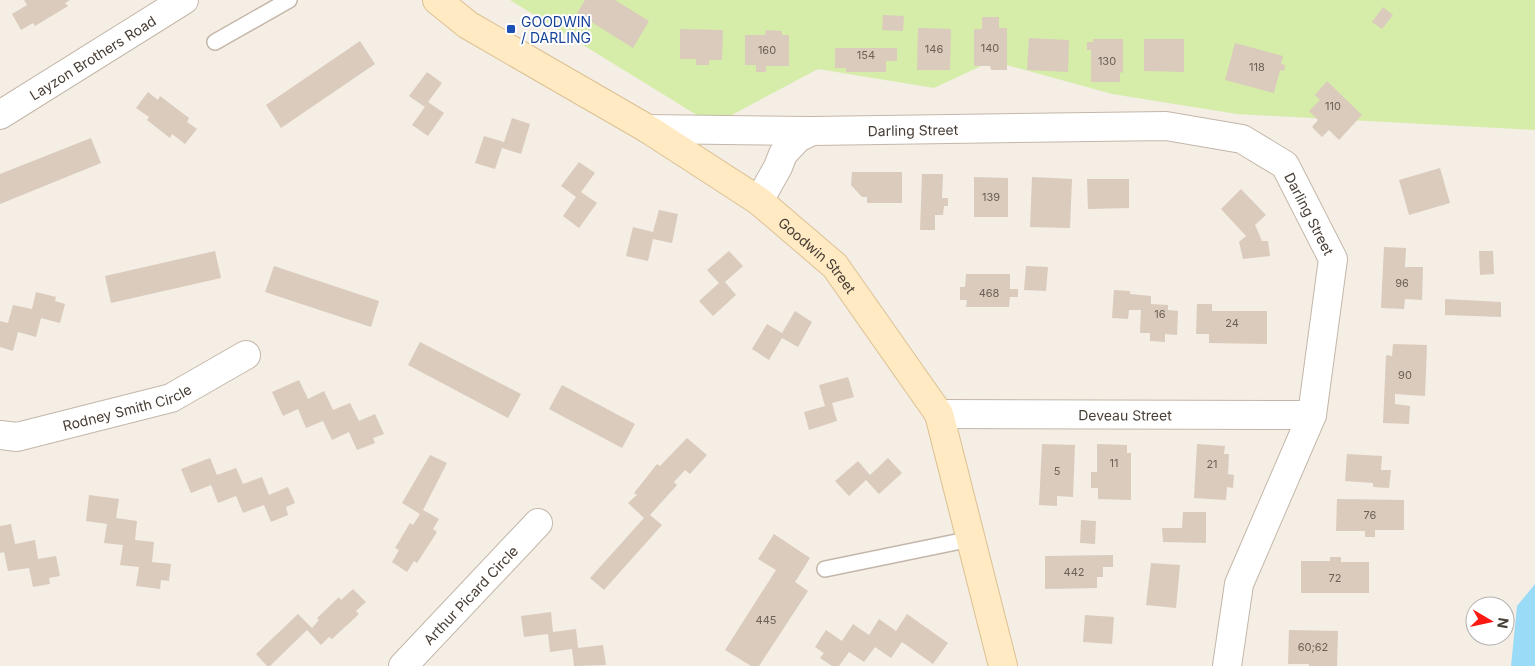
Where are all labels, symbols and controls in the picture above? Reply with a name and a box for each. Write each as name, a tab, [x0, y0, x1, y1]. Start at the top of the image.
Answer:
street label: Layzon Brothers Road	[26, 11, 159, 103]
place label: GOODWIN / DARLING	[521, 13, 591, 46]
marker: GOODWIN / DARLING	[505, 23, 517, 35]
house number: 140	[981, 41, 999, 55]
house number: 146	[925, 42, 943, 56]
house number: 160	[758, 43, 776, 57]
house number: 154	[857, 48, 875, 62]
house number: 130	[1098, 54, 1116, 68]
house number: 118	[1249, 60, 1265, 74]
house number: 110	[1325, 99, 1341, 113]
street label: Darling Street	[868, 120, 959, 139]
street label: Darling Street	[1282, 169, 1338, 258]
house number: 139	[982, 190, 1000, 204]
street label: Goodwin Street	[775, 213, 860, 297]
house number: 96	[1395, 276, 1409, 290]
house number: 468	[979, 286, 1000, 300]
house number: 16	[1154, 307, 1166, 321]
house number: 24	[1225, 316, 1239, 330]
house number: 90	[1398, 368, 1412, 382]
street label: Rodney Smith Circle	[61, 380, 194, 434]
street label: Deveau Street	[1078, 406, 1172, 423]
house number: 11	[1110, 456, 1118, 470]
house number: 21	[1206, 457, 1218, 471]
house number: 5	[1054, 464, 1061, 478]
house number: 76	[1364, 508, 1377, 522]
street label: Arthur Picard Circle	[420, 542, 521, 648]
house number: 442	[1064, 565, 1084, 579]
house number: 72	[1329, 571, 1341, 585]
north arrow	[1465, 596, 1515, 646]
house number: 445	[756, 613, 777, 627]
text: N	[1494, 617, 1513, 630]
house number: 60;62	[1298, 640, 1328, 654]

